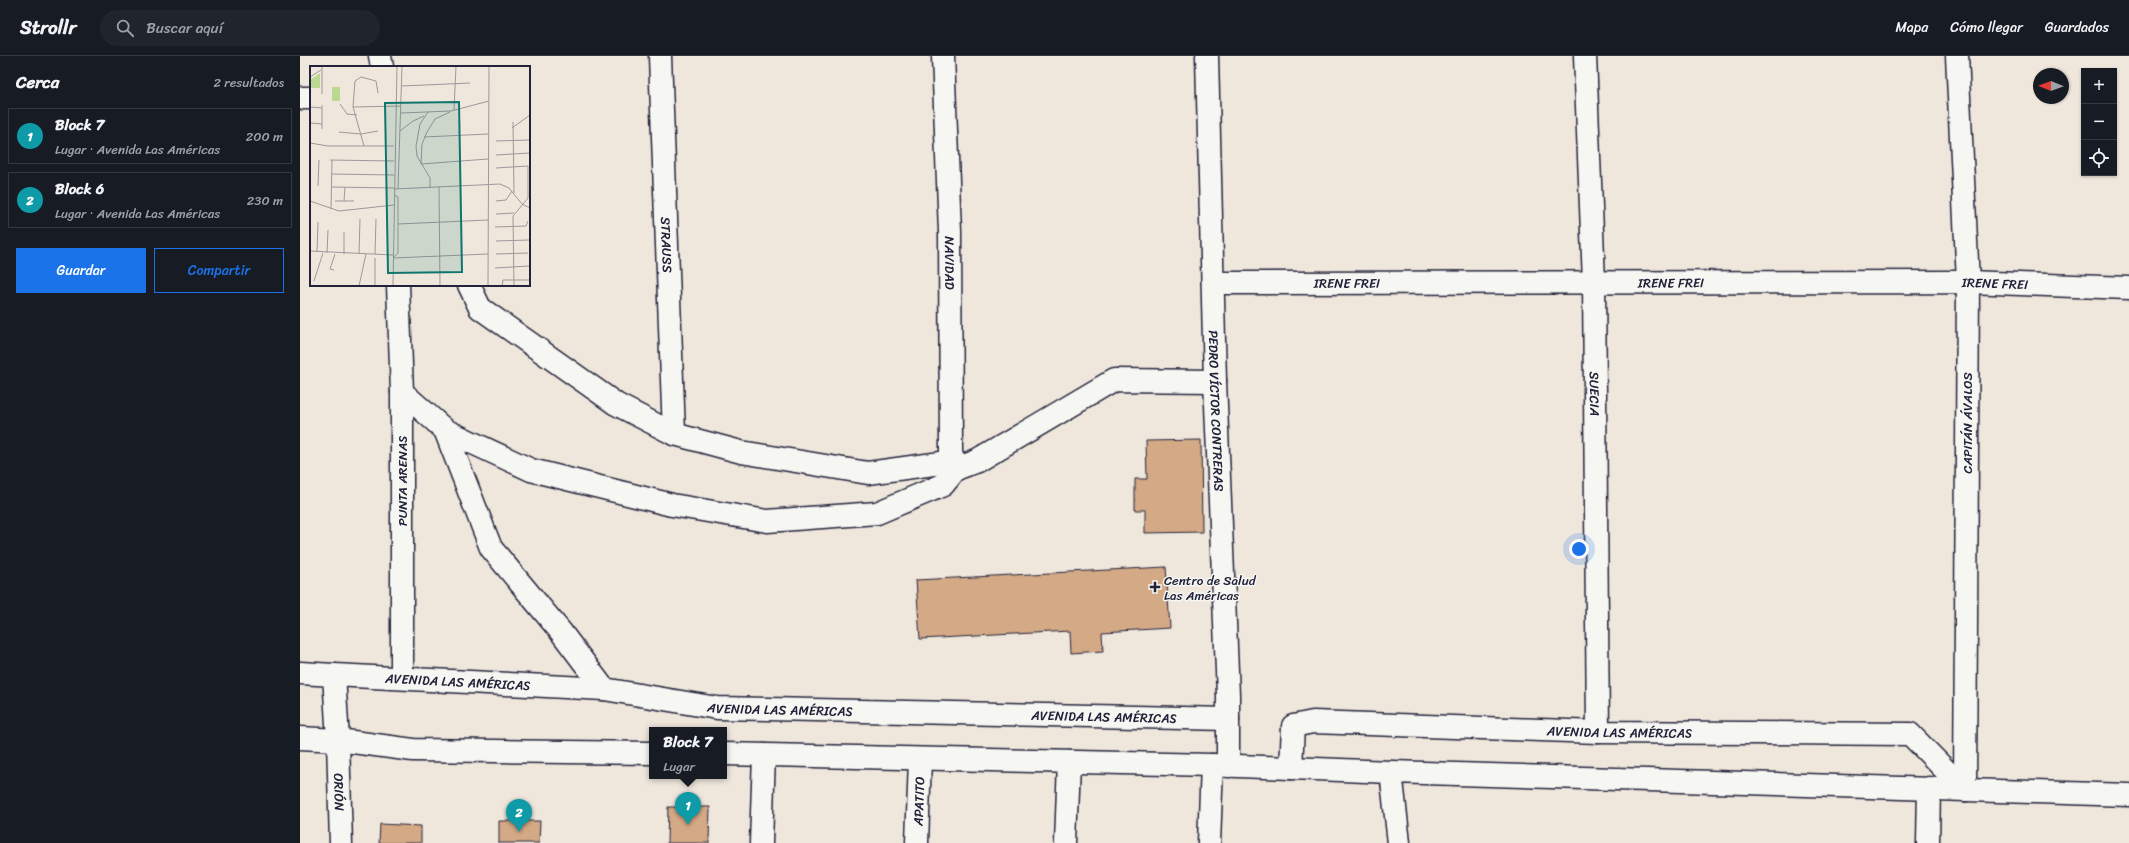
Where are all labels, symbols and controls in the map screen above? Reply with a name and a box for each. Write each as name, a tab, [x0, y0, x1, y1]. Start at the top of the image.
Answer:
search box	[100, 10, 380, 46]
text: Strollr	[20, 11, 76, 44]
text: Buscar aquí	[146, 15, 223, 41]
text: Mapa	[1895, 15, 1928, 40]
text: Cómo llegar	[1950, 15, 2023, 40]
text: Guardados	[2045, 15, 2109, 40]
icon: search	[114, 17, 136, 39]
inset map	[310, 66, 530, 286]
text: Cerca	[16, 67, 59, 97]
north arrow	[2033, 68, 2069, 104]
map controls	[2081, 68, 2117, 176]
button: +	[2081, 68, 2117, 104]
text: 2 resultados	[213, 71, 284, 94]
button: −	[2081, 104, 2117, 140]
text: Block 7	[55, 112, 104, 138]
text: 1	[27, 125, 33, 148]
text: 200 m	[246, 125, 283, 148]
text: Lugar · Avenida Las Américas	[55, 138, 220, 161]
button: locate	[2081, 140, 2117, 176]
text: Block 6	[55, 176, 104, 202]
text: 2	[26, 189, 34, 212]
text: 230 m	[247, 189, 283, 212]
text: Lugar · Avenida Las Américas	[55, 202, 220, 225]
street label: STRAUSS	[654, 216, 679, 273]
street label: NAVIDAD	[938, 236, 961, 290]
button: Guardar	[16, 248, 146, 293]
button: Compartir	[154, 248, 284, 293]
street label: IRENE FREI	[1637, 271, 1704, 294]
street label: IRENE FREI	[1961, 271, 2029, 296]
street label: IRENE FREI	[1313, 272, 1380, 295]
street label: PEDRO VÍCTOR CONTRERAS	[1202, 330, 1231, 492]
street label: SUECIA	[1583, 371, 1606, 416]
street label: CAPITÁN ÁVALOS	[1956, 372, 1979, 474]
street label: PUNTA ARENAS	[391, 436, 414, 526]
your location	[1569, 539, 1589, 559]
place label: Centro de Salud Las Américas	[1164, 569, 1257, 607]
marker: Centro de Salud Las Américas	[1149, 581, 1161, 593]
street label: AVENIDA LAS AMÉRICAS	[384, 667, 531, 697]
street label: AVENIDA LAS AMÉRICAS	[705, 695, 853, 723]
street label: AVENIDA LAS AMÉRICAS	[1030, 704, 1177, 730]
street label: AVENIDA LAS AMÉRICAS	[1545, 719, 1692, 745]
popup	[649, 727, 727, 779]
text: Block 7	[663, 729, 713, 755]
text: Lugar	[663, 755, 695, 778]
street label: ORIÓN	[327, 773, 351, 811]
street label: APATITO	[907, 776, 931, 827]
pin: 1	[675, 792, 701, 825]
pin: 2	[506, 799, 532, 832]

